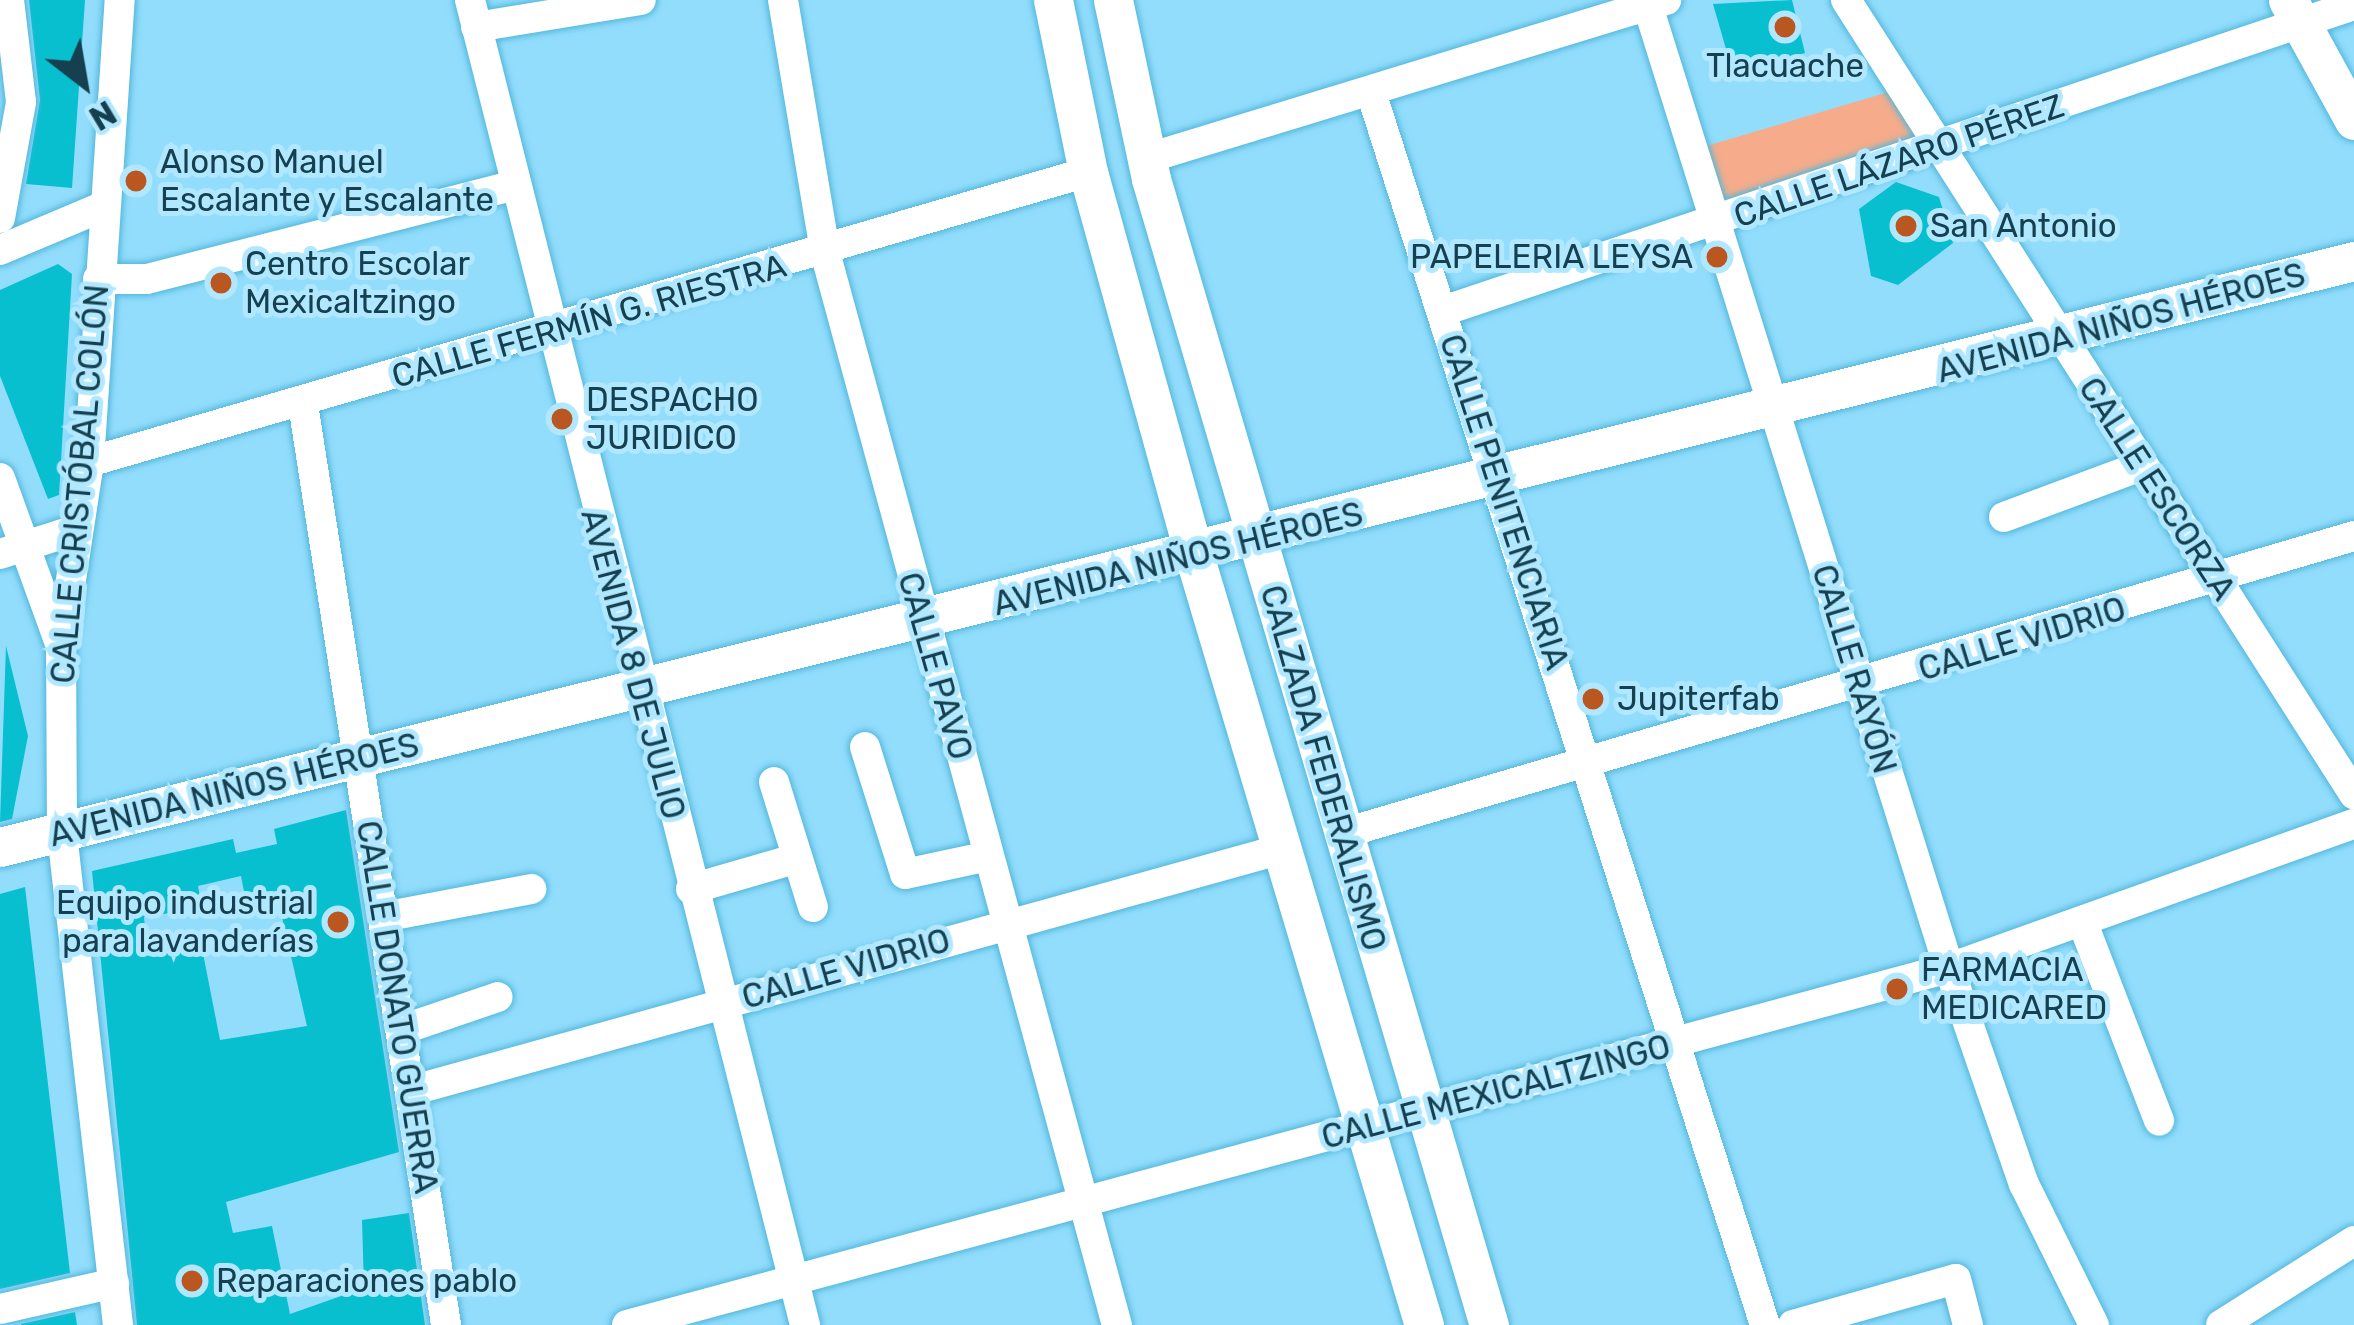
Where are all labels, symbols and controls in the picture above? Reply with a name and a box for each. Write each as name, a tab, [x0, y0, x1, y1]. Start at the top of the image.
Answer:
marker: Tlacuache	[1772, 14, 1798, 40]
north arrow	[24, 24, 144, 144]
place label: Tlacuache	[1706, 46, 1864, 86]
street label: CALLE LÁZARO PÉREZ	[1729, 86, 2069, 236]
text: N	[83, 92, 123, 138]
place label: Alonso Manuel Escalante y Escalante	[160, 142, 496, 220]
marker: Alonso Manuel Escalante y Escalante	[123, 168, 149, 194]
place label: San Antonio	[1930, 206, 2117, 246]
marker: San Antonio	[1893, 213, 1919, 239]
place label: PAPELERIA LEYSA	[1409, 237, 1693, 277]
place label: Centro Escolar Mexicaltzingo	[245, 244, 470, 322]
marker: PAPELERIA LEYSA	[1704, 244, 1730, 270]
street label: CALLE FERMÍN G. RIESTRA	[387, 246, 791, 396]
street label: AVENIDA NIÑOS HÉROES	[1932, 255, 2310, 391]
marker: Centro Escolar Mexicaltzingo	[208, 270, 234, 296]
street label: CALLE CRISTÓBAL COLÓN	[43, 282, 117, 686]
street label: CALLE PENITENCIARIA	[1431, 329, 1577, 675]
street label: CALLE ESCORZA	[2070, 370, 2244, 608]
place label: DESPACHO JURIDICO	[586, 380, 759, 458]
marker: DESPACHO JURIDICO	[549, 406, 575, 432]
street label: AVENIDA NIÑOS HÉROES	[989, 494, 1367, 624]
street label: AVENIDA 8 DE JULIO	[572, 504, 694, 824]
street label: CALLE RAYÓN	[1803, 560, 1905, 778]
street label: CALLE PAVO	[889, 568, 981, 764]
street label: CALZADA FEDERALISMO	[1252, 580, 1394, 956]
street label: CALLE VIDRIO	[1913, 589, 2131, 689]
place label: Jupiterfab	[1617, 679, 1780, 719]
marker: Jupiterfab	[1580, 686, 1606, 712]
street label: AVENIDA NIÑOS HÉROES	[45, 725, 423, 855]
street label: CALLE DONATO GUERRA	[348, 818, 446, 1196]
place label: Equipo industrial para lavanderías	[56, 883, 314, 961]
marker: Equipo industrial para lavanderías	[325, 909, 351, 935]
street label: CALLE VIDRIO	[737, 920, 955, 1018]
place label: FARMACIA MEDICARED	[1921, 950, 2107, 1028]
marker: FARMACIA MEDICARED	[1884, 976, 1910, 1002]
street label: CALLE MEXICALTZINGO	[1317, 1026, 1675, 1158]
place label: Reparaciones pablo	[216, 1261, 517, 1301]
marker: Reparaciones pablo	[179, 1268, 205, 1294]

